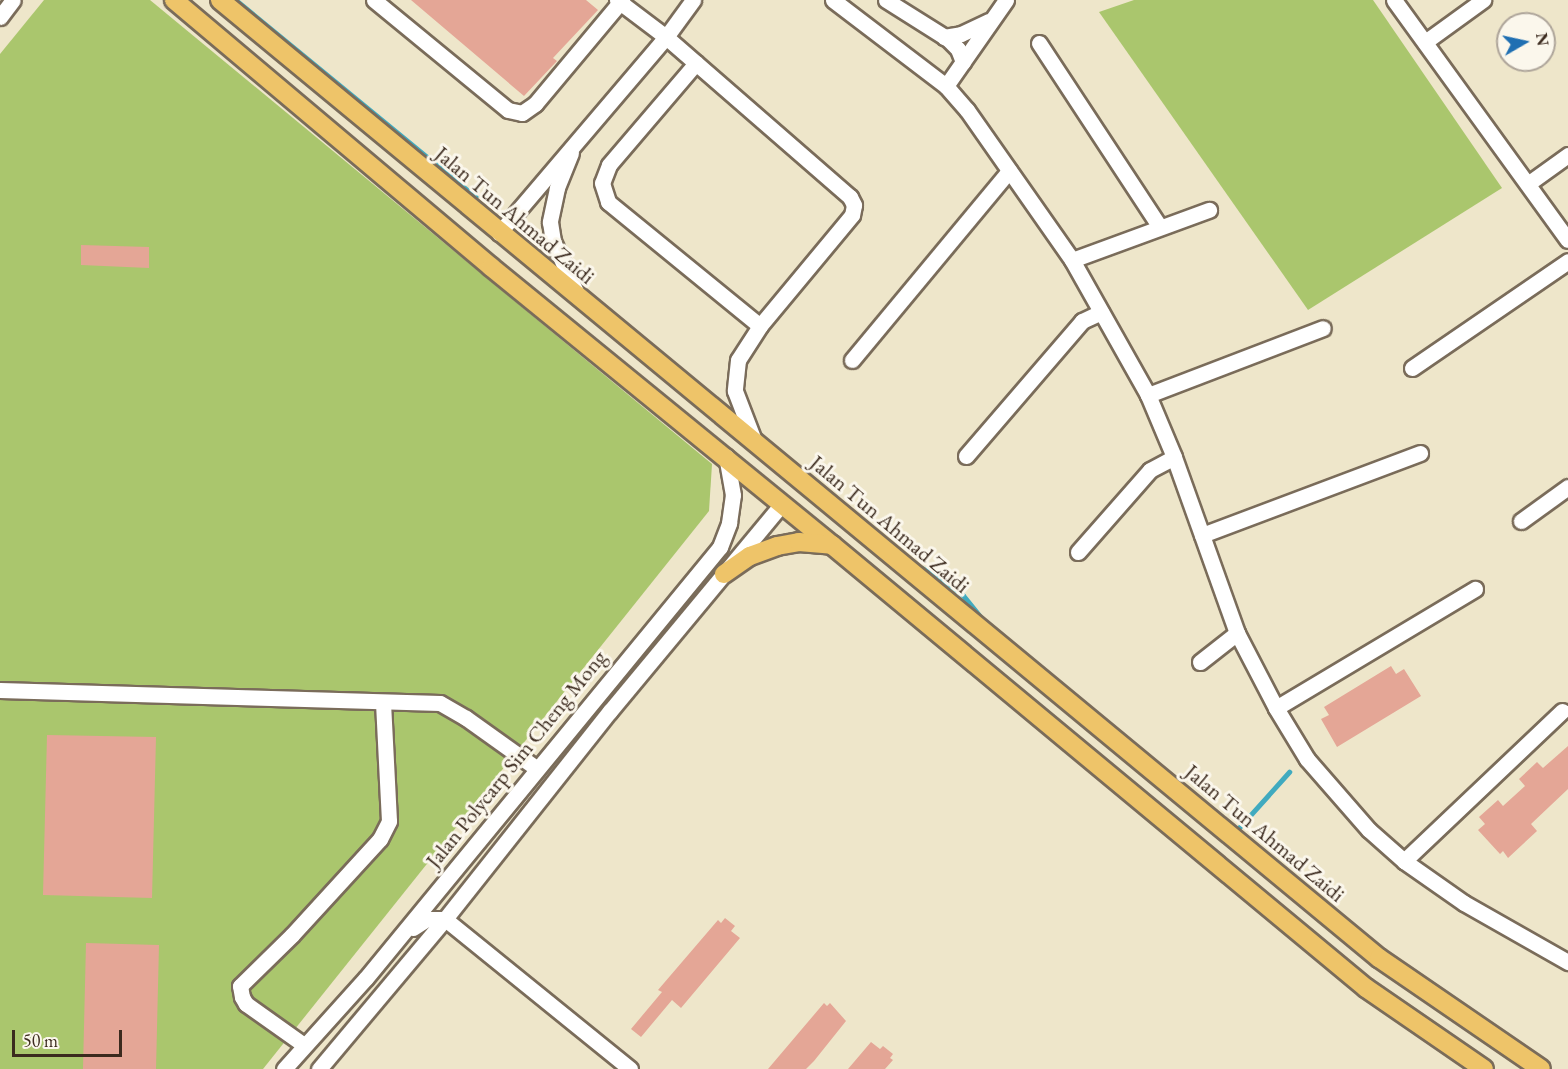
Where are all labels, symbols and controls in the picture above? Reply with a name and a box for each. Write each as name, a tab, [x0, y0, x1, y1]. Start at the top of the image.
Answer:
north arrow	[1496, 12, 1556, 72]
text: N	[1531, 31, 1554, 47]
street label: Jalan Tun Ahmad Zaidi	[430, 140, 600, 290]
street label: Jalan Tun Ahmad Zaidi	[805, 449, 975, 599]
street label: Jalan Polycarp Sim Cheng Mong	[420, 645, 612, 873]
street label: Jalan Tun Ahmad Zaidi	[1180, 758, 1350, 908]
scale bar	[15, 1018, 124, 1056]
text: 50 m	[23, 1029, 58, 1052]

